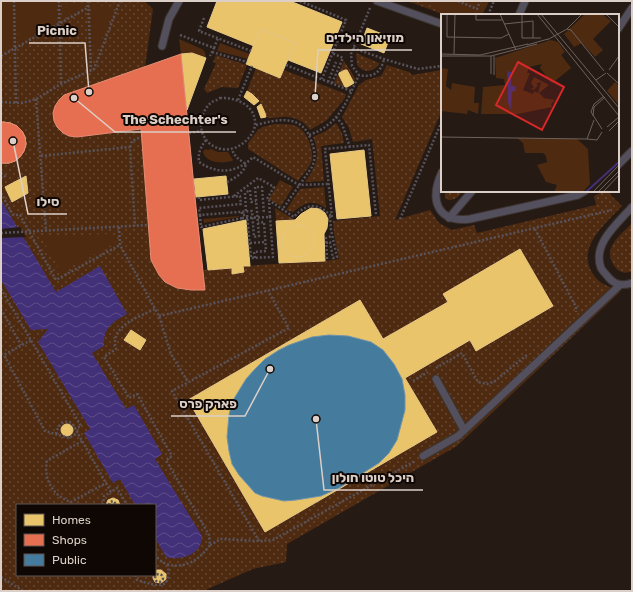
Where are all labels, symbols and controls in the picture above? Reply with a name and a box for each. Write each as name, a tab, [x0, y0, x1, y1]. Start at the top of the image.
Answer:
inset map	[441, 14, 619, 192]
callout: Picnic	[29, 18, 85, 43]
text: Picnic	[37, 23, 77, 38]
callout: מוזיאון הילדים	[318, 25, 412, 50]
text: מוזיאון הילדים	[326, 30, 404, 45]
callout: The Schechter's	[115, 107, 236, 132]
text: The Schechter's	[122, 112, 228, 127]
callout: סילו	[28, 189, 67, 214]
text: סילו	[37, 194, 59, 209]
callout: פארק פרס	[171, 391, 245, 416]
text: פארק פרס	[179, 396, 237, 411]
callout: היכל טוטו חולון	[324, 465, 423, 490]
text: היכל טוטו חולון	[332, 470, 414, 485]
legend	[16, 504, 156, 576]
text: Homes	[52, 513, 91, 527]
text: Shops	[52, 533, 87, 547]
text: Public	[52, 553, 87, 567]

